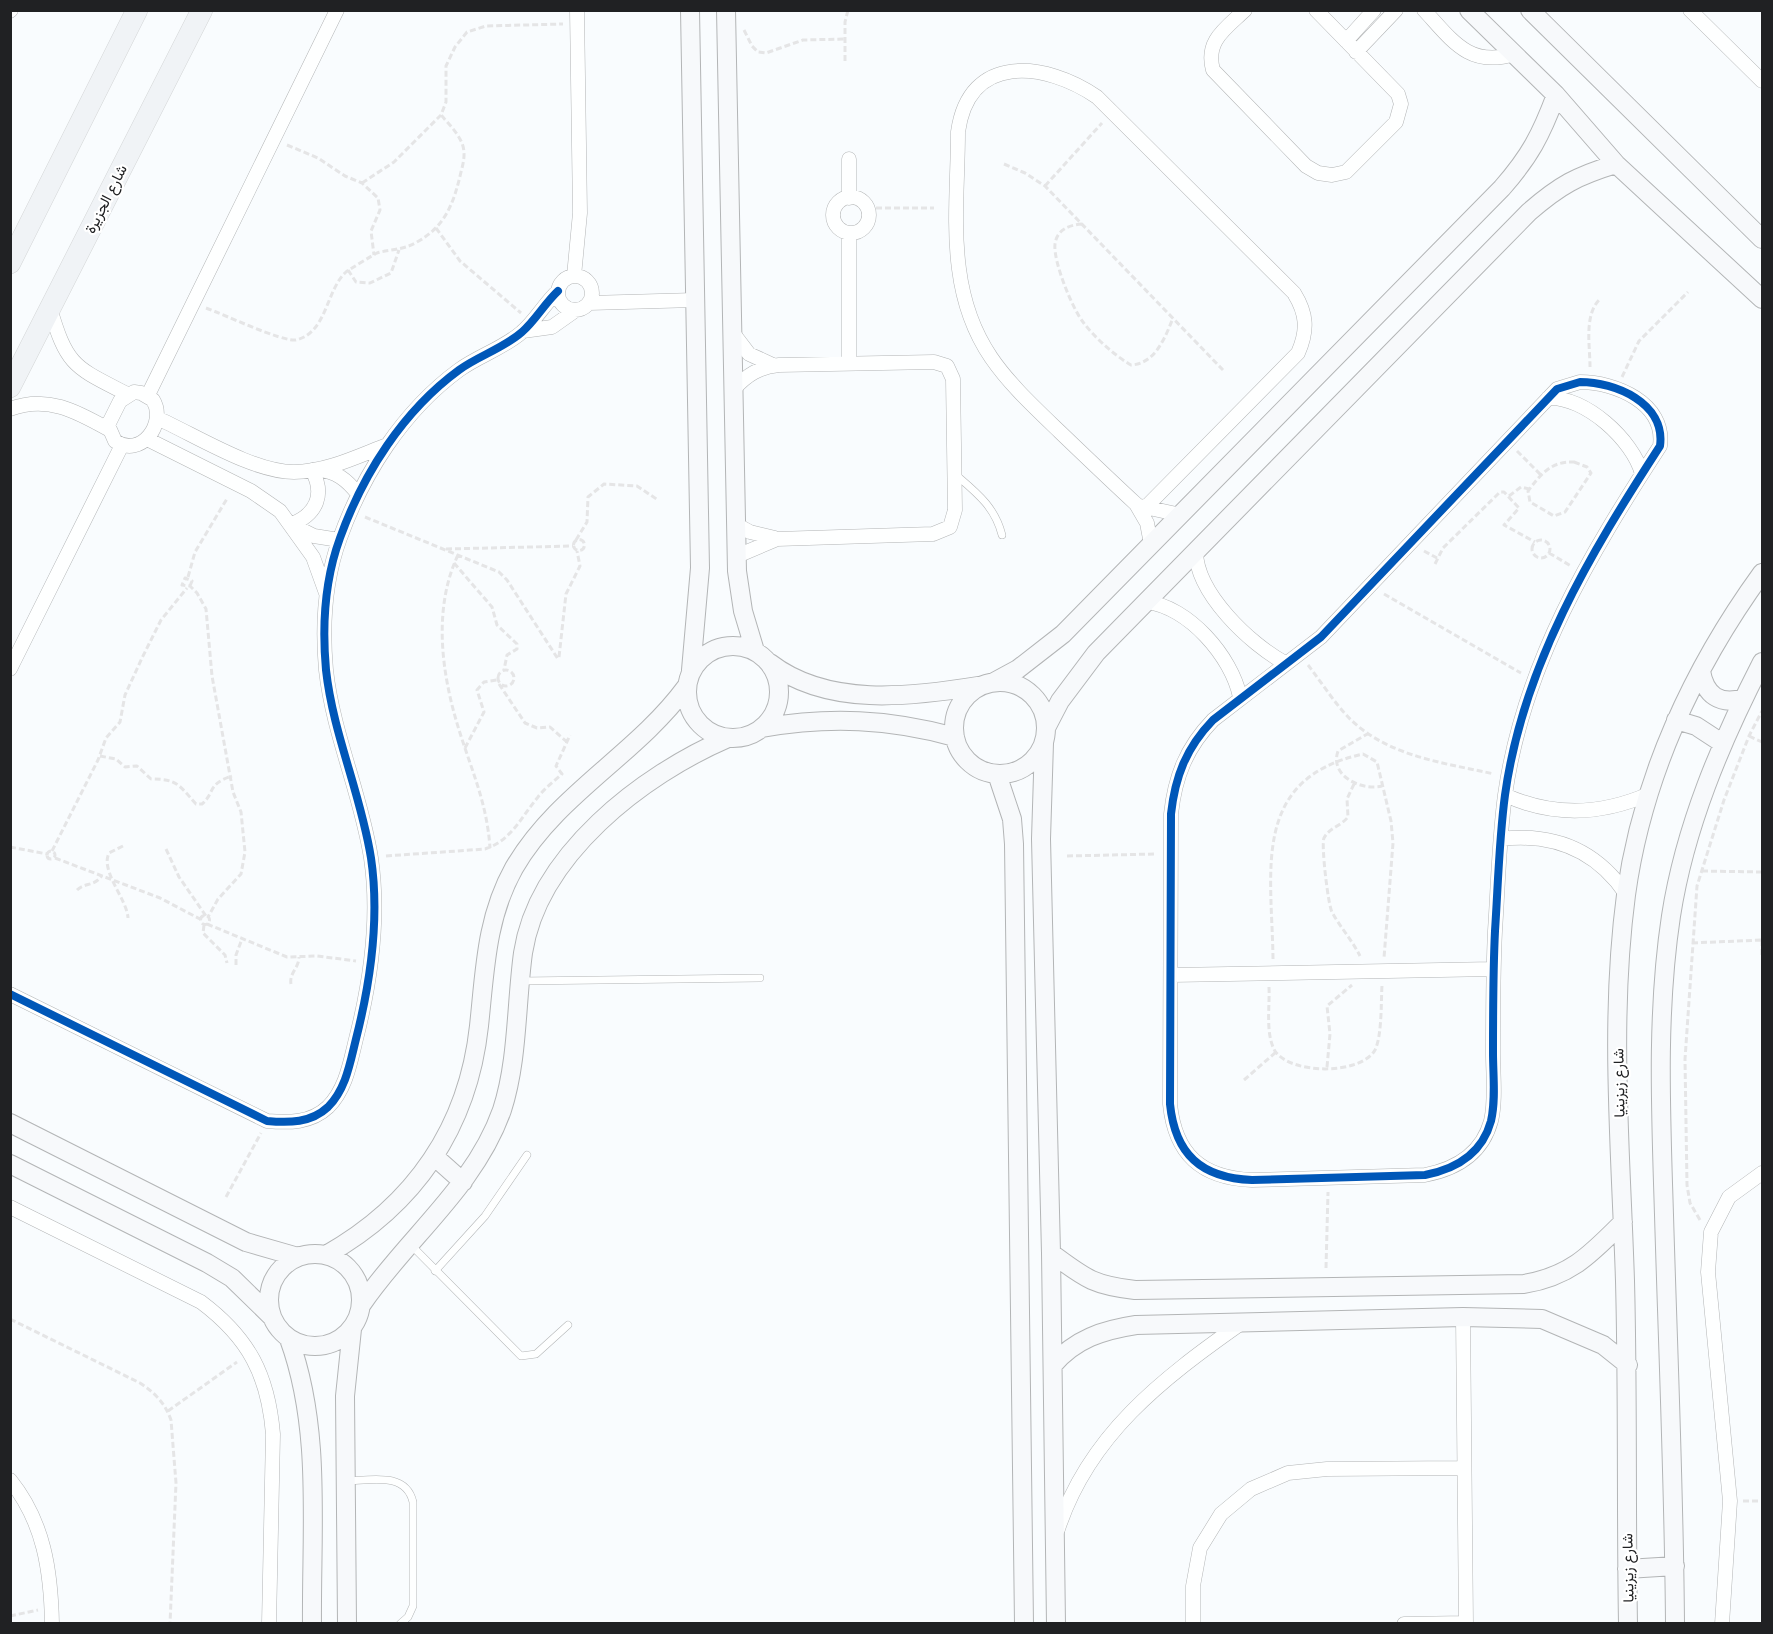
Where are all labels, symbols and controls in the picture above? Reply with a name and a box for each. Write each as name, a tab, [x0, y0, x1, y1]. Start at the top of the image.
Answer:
street label: شارع الجزيرة	[80, 161, 133, 237]
street label: شارع زيزينيا	[1608, 1048, 1631, 1118]
street label: شارع زيزينيا	[1617, 1533, 1640, 1603]

